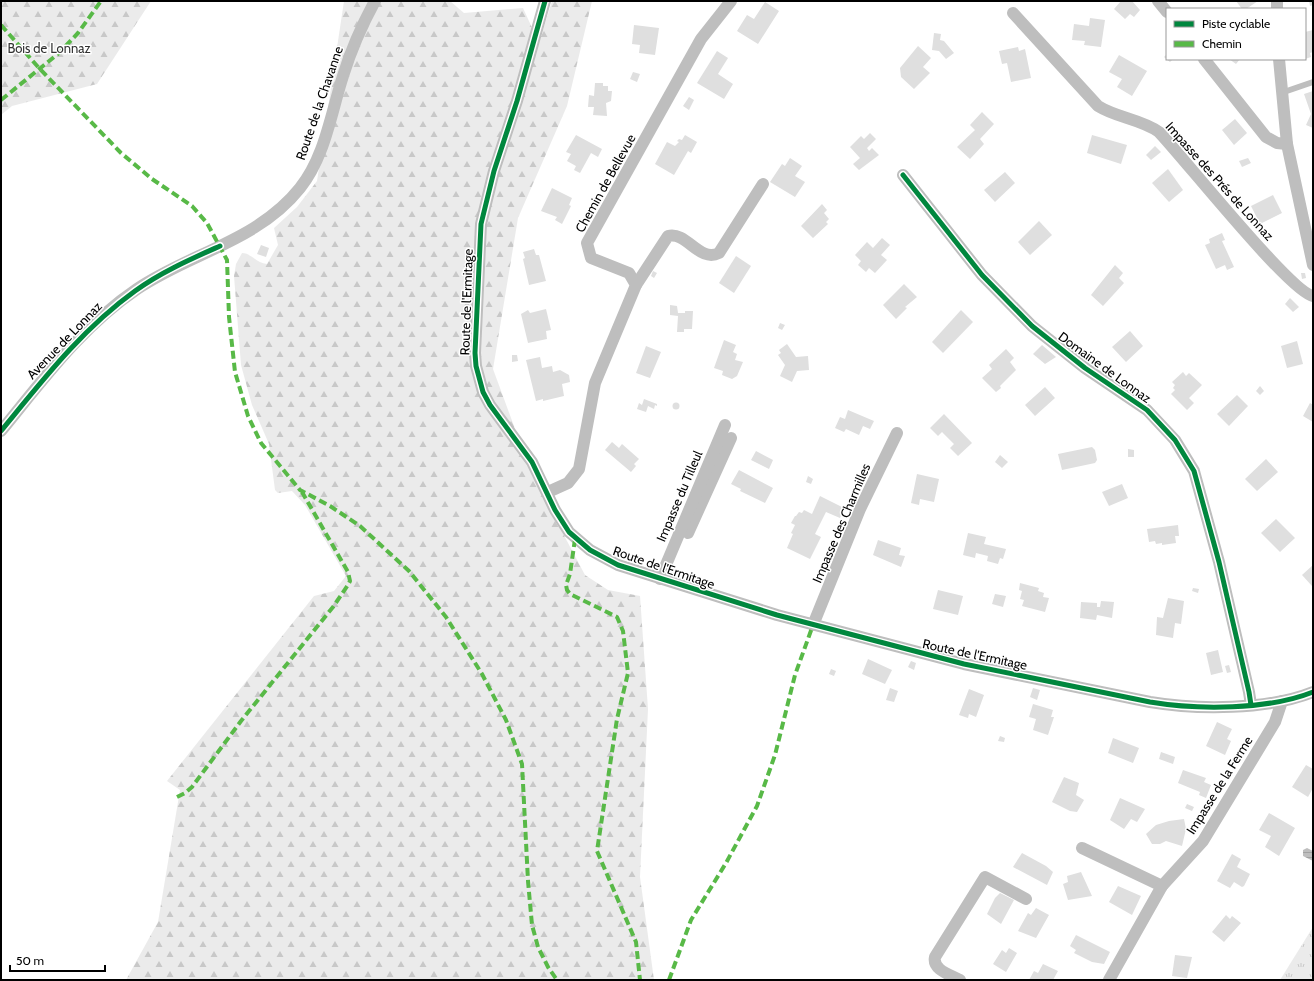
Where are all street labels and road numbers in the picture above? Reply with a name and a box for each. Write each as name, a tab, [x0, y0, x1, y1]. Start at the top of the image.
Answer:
street label: Route de la Chavanne	[292, 44, 346, 162]
street label: Impasse des Prés de Lonnaz	[1163, 118, 1277, 244]
street label: Chemin de Bellevue	[571, 131, 639, 235]
street label: Route de l'Ermitage	[456, 248, 476, 356]
street label: Avenue de Lonnaz	[23, 298, 105, 382]
street label: Domaine de Lonnaz	[1055, 328, 1155, 406]
street label: Impasse du Tilleul	[653, 448, 705, 544]
street label: Impasse des Charmilles	[809, 460, 874, 585]
street label: Route de l'Ermitage	[611, 542, 717, 592]
street label: Route de l'Ermitage	[921, 635, 1029, 673]
street label: Impasse de la Ferme	[1182, 733, 1256, 837]

